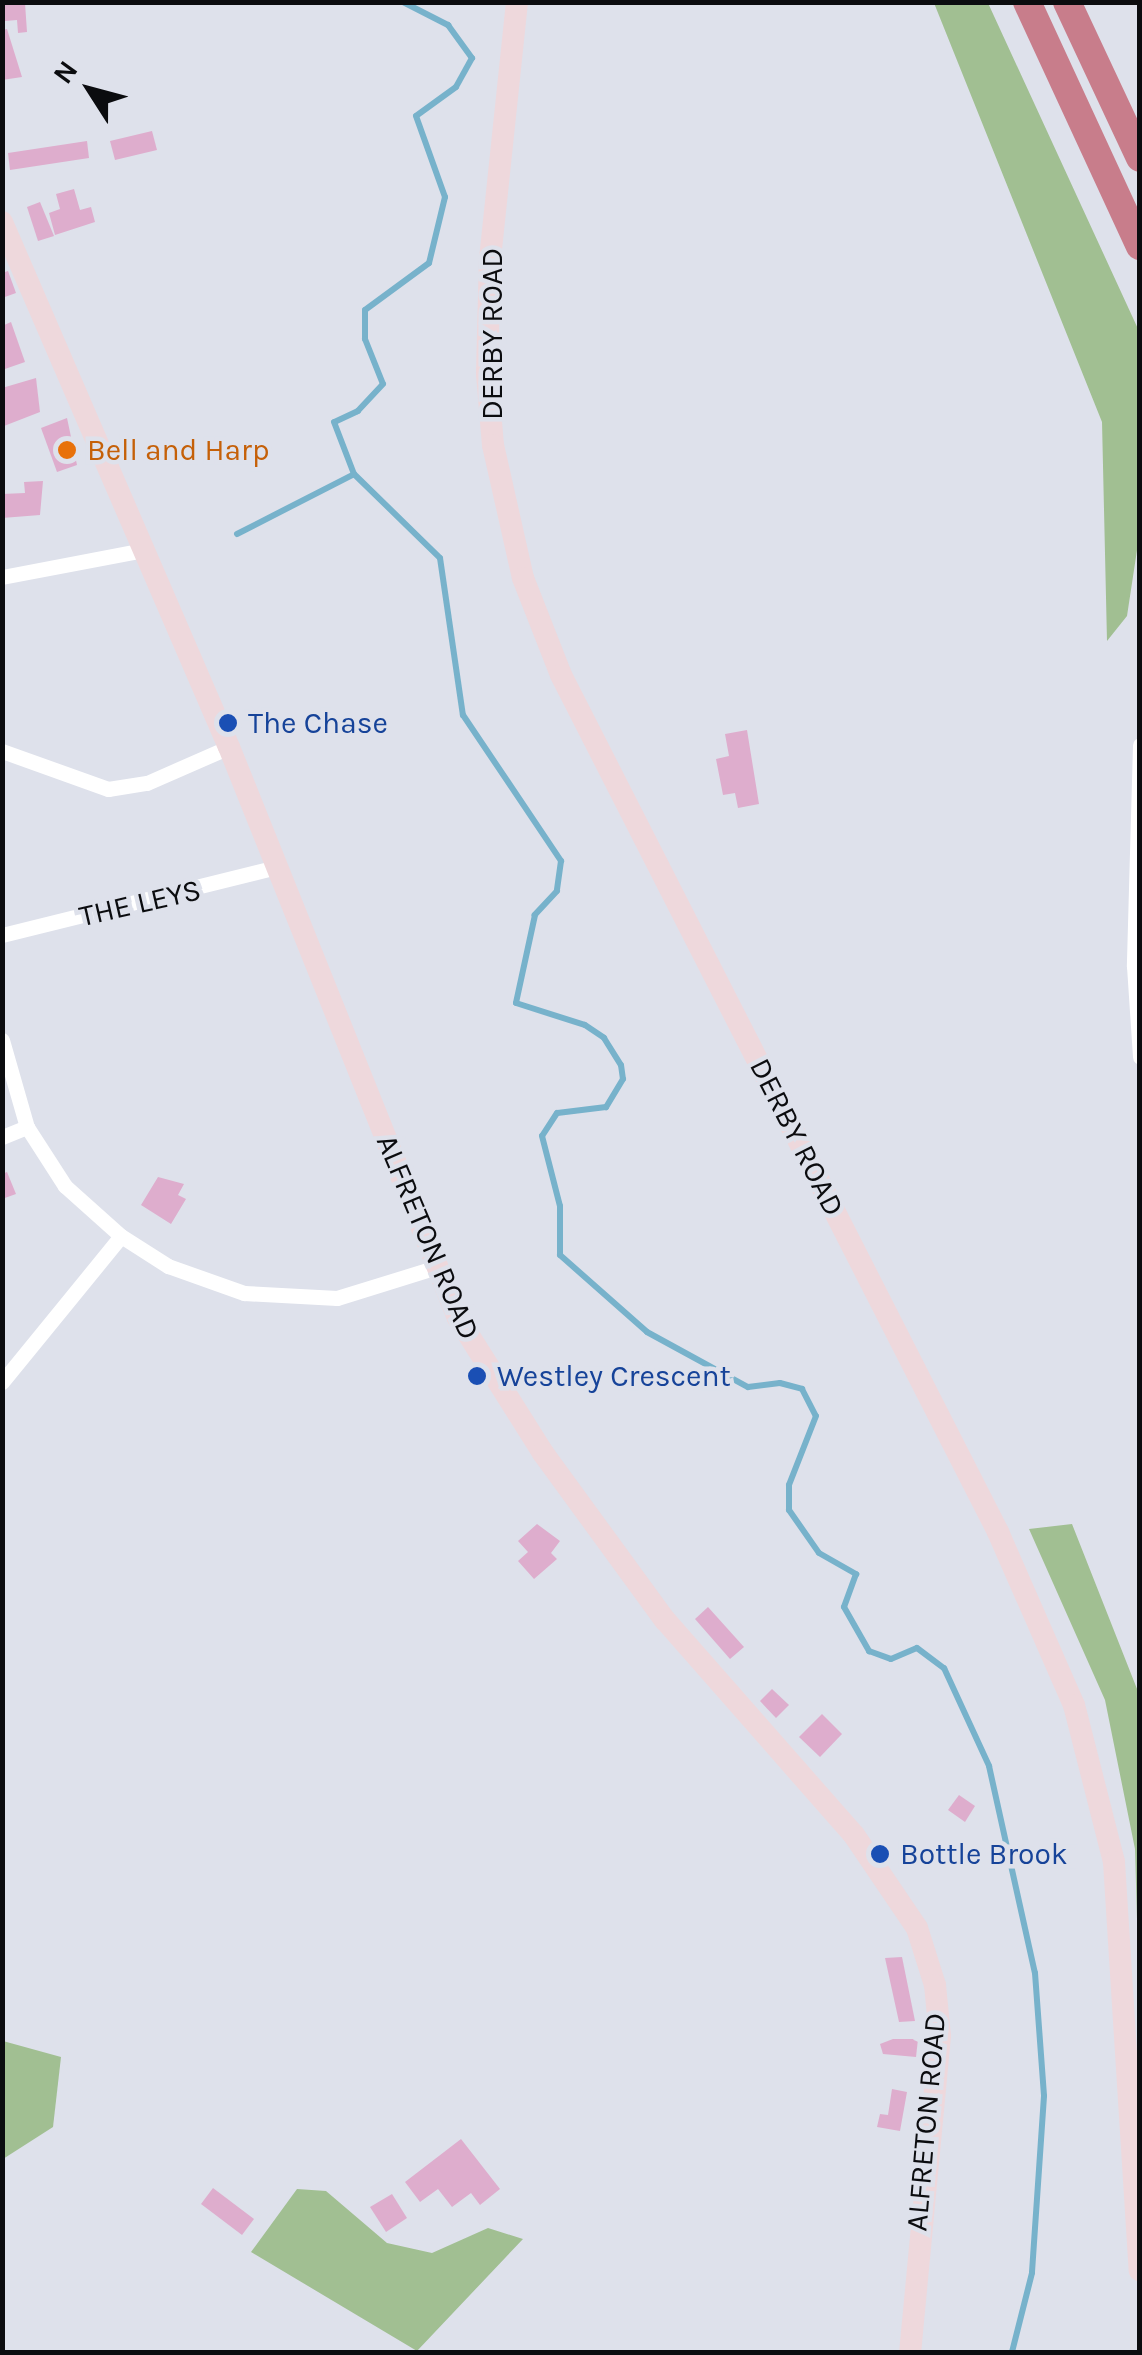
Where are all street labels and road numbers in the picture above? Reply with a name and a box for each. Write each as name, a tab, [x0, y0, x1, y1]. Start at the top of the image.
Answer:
street label: DERBY ROAD	[474, 248, 510, 420]
street label: THE LEYS	[76, 872, 204, 934]
street label: DERBY ROAD	[742, 1052, 852, 1222]
street label: ALFRETON ROAD	[369, 1129, 487, 1345]
street label: ALFRETON ROAD	[899, 2011, 953, 2233]

